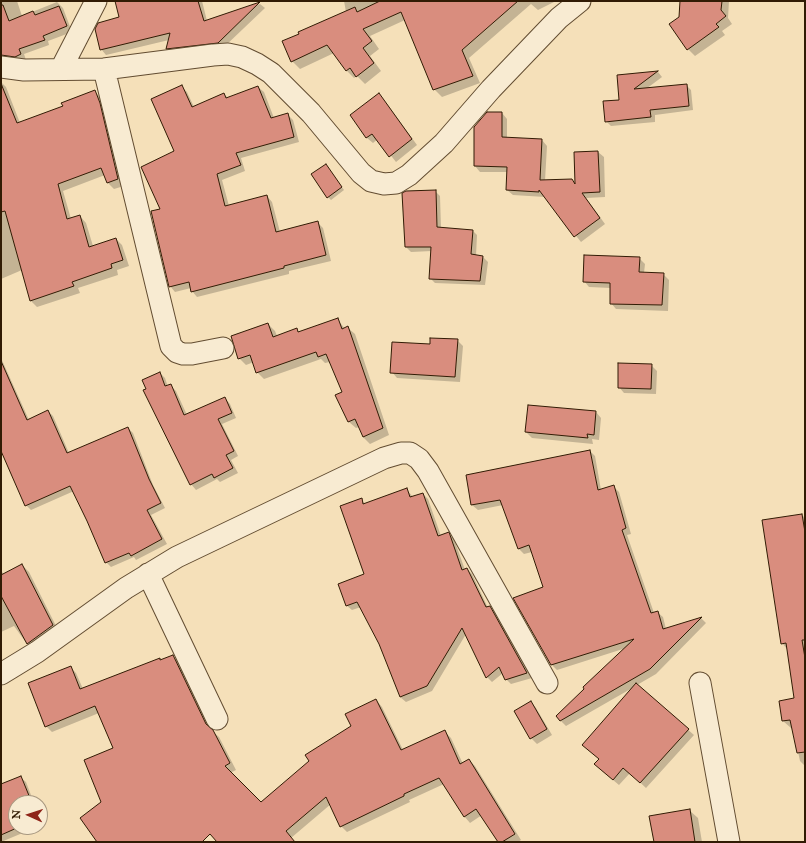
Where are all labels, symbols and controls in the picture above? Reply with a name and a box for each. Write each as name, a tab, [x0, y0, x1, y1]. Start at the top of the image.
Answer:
north arrow	[8, 795, 48, 835]
text: N	[10, 809, 23, 819]

